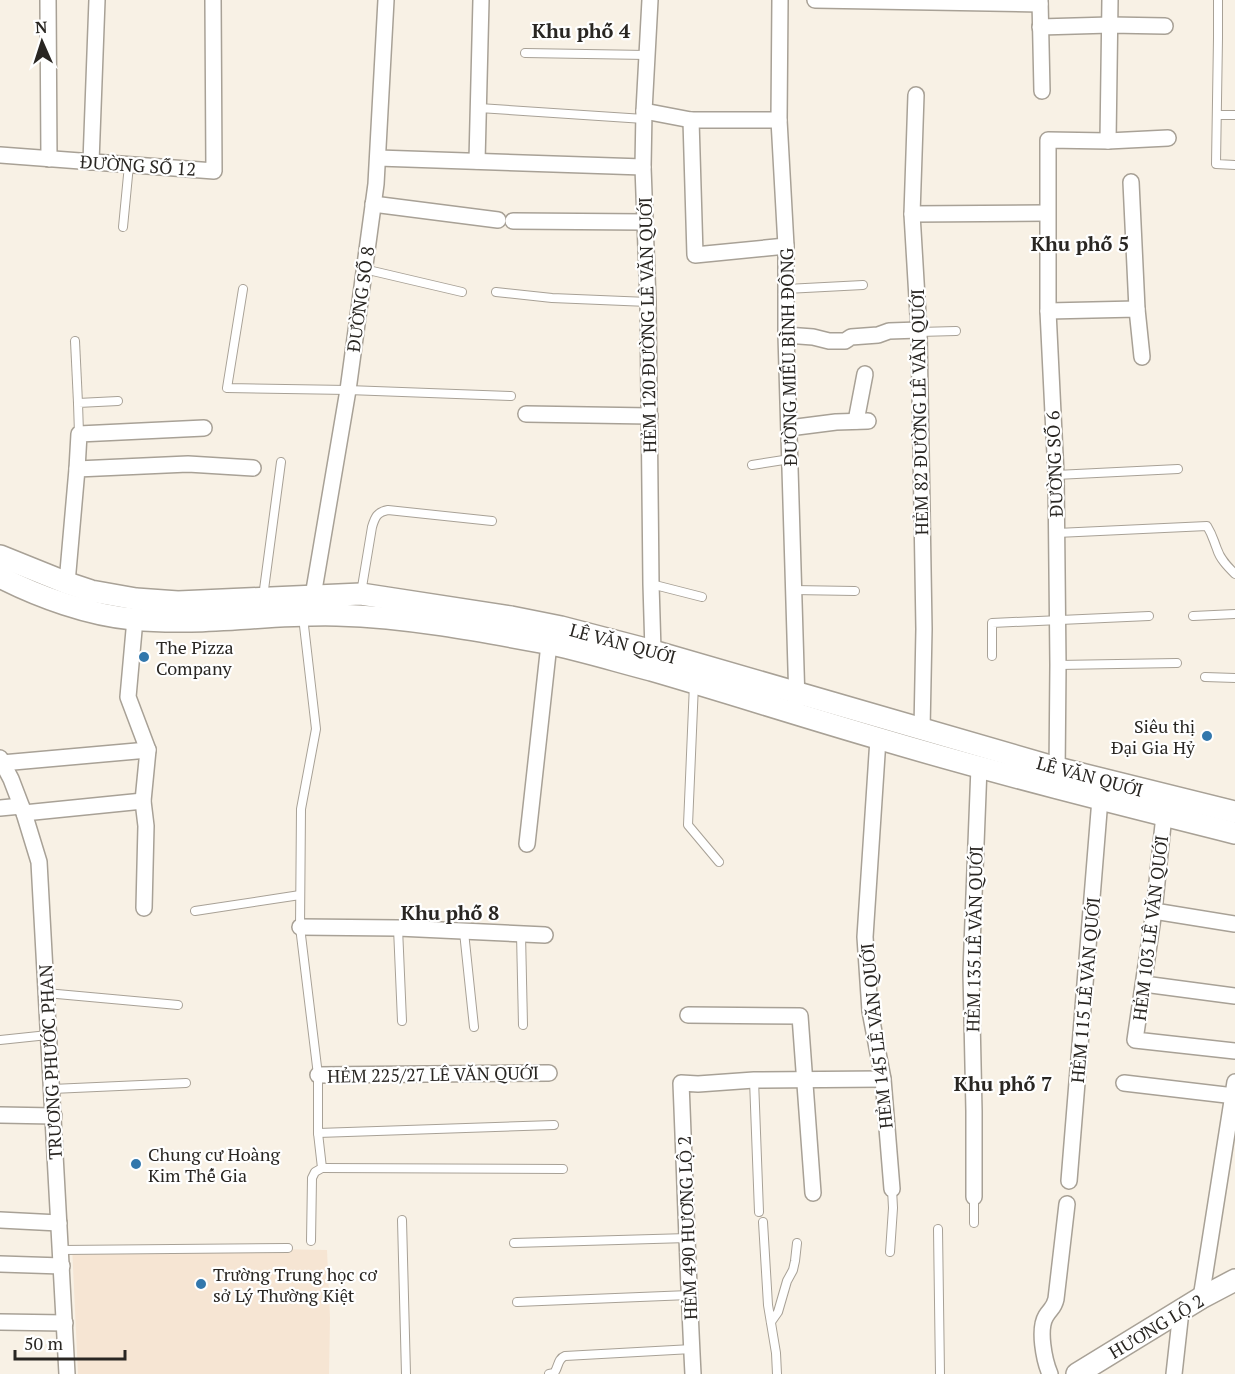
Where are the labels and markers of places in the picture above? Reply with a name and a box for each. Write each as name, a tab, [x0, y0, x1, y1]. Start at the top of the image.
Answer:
place label: The Pizza Company	[156, 635, 234, 680]
marker: The Pizza Company	[137, 650, 151, 664]
place label: Siêu thị Đại Gia Hỷ	[1111, 714, 1195, 759]
marker: Siêu thị Đại Gia Hỷ	[1200, 729, 1214, 743]
place label: Chung cư Hoàng Kim Thế Gia	[148, 1142, 280, 1187]
marker: Chung cư Hoàng Kim Thế Gia	[129, 1157, 143, 1171]
place label: Trường Trung học cơ sở Lý Thường Kiệt	[213, 1262, 377, 1307]
marker: Trường Trung học cơ sở Lý Thường Kiệt	[194, 1277, 208, 1291]

